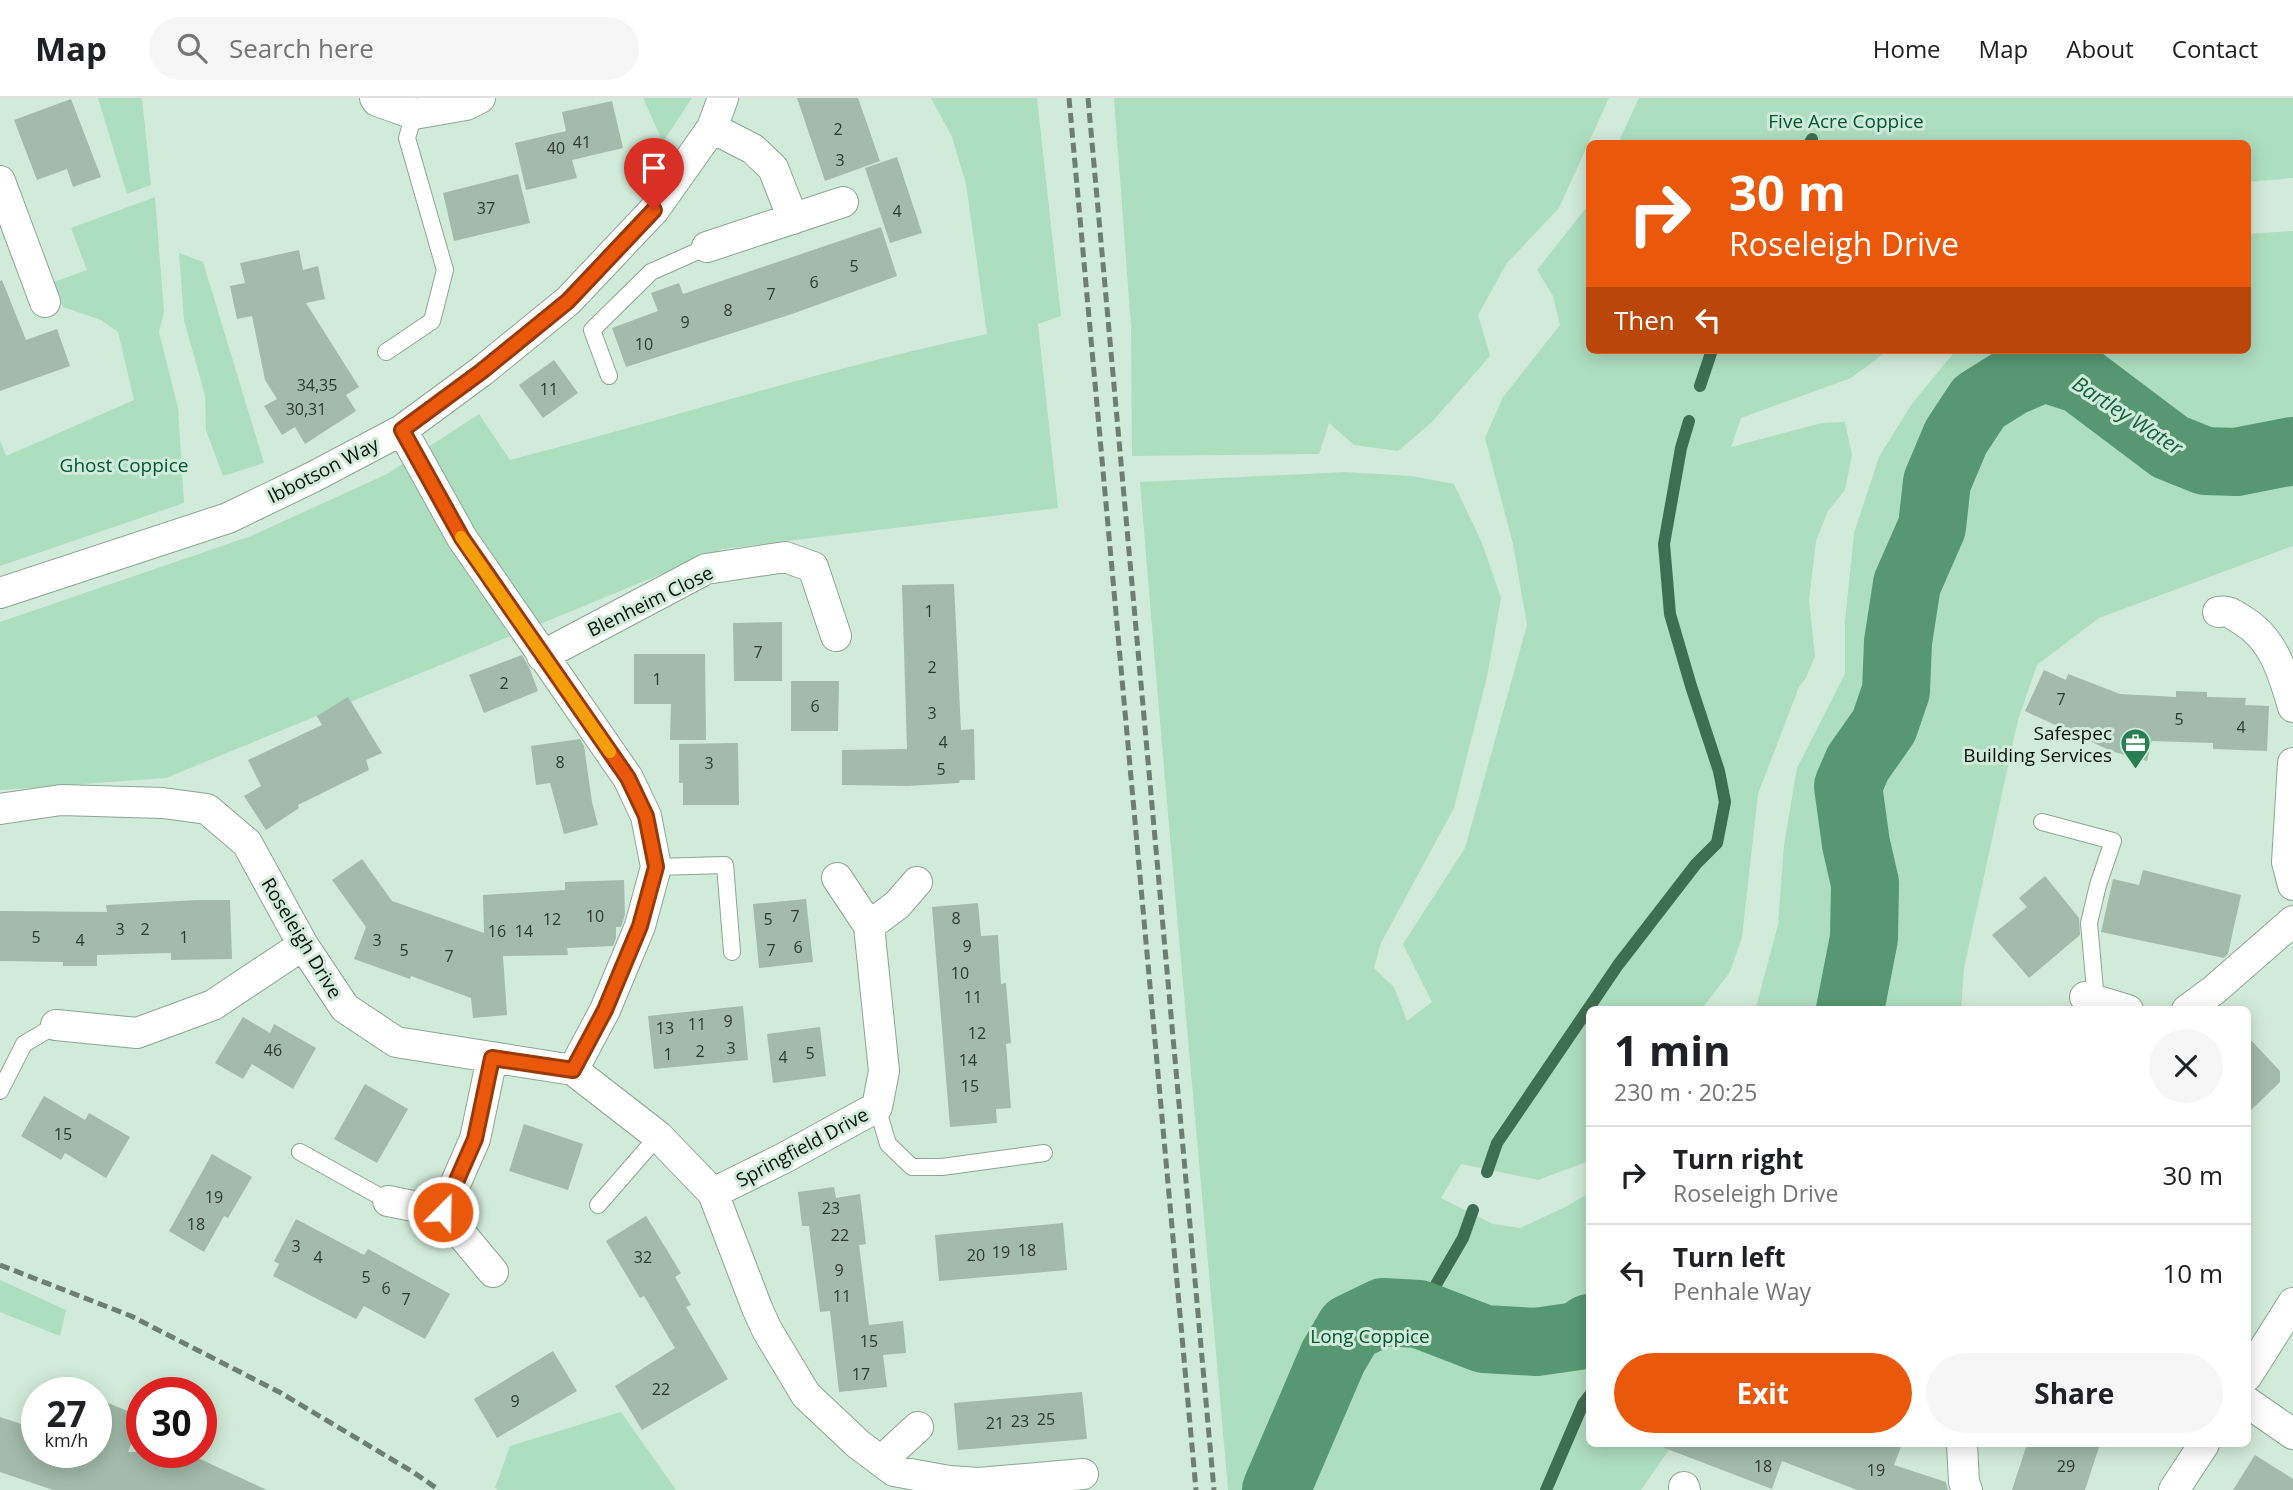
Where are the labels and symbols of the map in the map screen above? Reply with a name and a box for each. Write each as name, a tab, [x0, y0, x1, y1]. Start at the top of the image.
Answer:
park label: Five Acre Coppice	[1768, 108, 1924, 134]
house number: 2	[833, 118, 843, 140]
house number: 41	[573, 131, 591, 153]
house number: 40	[547, 137, 565, 159]
pin	[624, 138, 684, 210]
house number: 3	[835, 149, 845, 171]
house number: 37	[477, 197, 495, 219]
house number: 4	[892, 200, 902, 222]
house number: 5	[849, 255, 859, 277]
house number: 6	[809, 271, 819, 293]
house number: 7	[766, 283, 776, 305]
house number: 8	[723, 299, 733, 321]
house number: 9	[680, 311, 690, 333]
house number: 10	[635, 333, 653, 355]
water label: Bartley Water	[2068, 369, 2189, 461]
house number: 34,35	[297, 374, 337, 396]
house number: 11	[540, 378, 558, 400]
house number: 30,31	[286, 398, 326, 420]
street label: Ibbotson Way	[263, 431, 383, 509]
park label: Ghost Coppice	[60, 452, 188, 478]
street label: Blenheim Close	[583, 559, 717, 643]
house number: 1	[924, 600, 934, 622]
house number: 7	[753, 641, 763, 663]
house number: 2	[927, 656, 937, 678]
house number: 1	[652, 668, 662, 690]
house number: 2	[499, 672, 509, 694]
house number: 7	[2056, 688, 2066, 710]
house number: 6	[810, 695, 820, 717]
house number: 3	[927, 702, 937, 724]
house number: 5	[2174, 708, 2184, 730]
house number: 4	[2236, 716, 2246, 738]
place label: Safespec Building Services	[1963, 720, 2112, 768]
office icon: Safespec Building Services	[2118, 727, 2152, 771]
house number: 4	[938, 731, 948, 753]
house number: 8	[555, 751, 565, 773]
house number: 3	[704, 752, 714, 774]
house number: 5	[936, 758, 946, 780]
street label: Roseleigh Drive	[256, 873, 348, 1003]
house number: 10	[586, 905, 604, 927]
house number: 7	[790, 905, 800, 927]
house number: 8	[951, 907, 961, 929]
house number: 12	[543, 908, 561, 930]
house number: 5	[763, 908, 773, 930]
house number: 3	[115, 918, 125, 940]
house number: 2	[140, 918, 150, 940]
house number: 16	[488, 920, 506, 942]
house number: 14	[515, 920, 533, 942]
house number: 5	[31, 926, 41, 948]
house number: 1	[179, 926, 189, 948]
house number: 4	[75, 929, 85, 951]
house number: 3	[372, 929, 382, 951]
house number: 9	[962, 935, 972, 957]
house number: 6	[793, 936, 803, 958]
house number: 5	[399, 939, 409, 961]
house number: 7	[766, 939, 776, 961]
house number: 7	[444, 945, 454, 967]
house number: 10	[951, 962, 969, 984]
house number: 11	[964, 986, 982, 1008]
house number: 9	[723, 1010, 733, 1032]
house number: 11	[688, 1013, 706, 1035]
house number: 13	[656, 1017, 674, 1039]
house number: 12	[968, 1022, 986, 1044]
house number: 3	[726, 1037, 736, 1059]
house number: 46	[264, 1039, 282, 1061]
house number: 2	[695, 1040, 705, 1062]
house number: 5	[805, 1042, 815, 1064]
house number: 1	[663, 1043, 673, 1065]
house number: 4	[778, 1046, 788, 1068]
house number: 14	[959, 1049, 977, 1071]
house number: 15	[961, 1075, 979, 1097]
street label: Springfield Drive	[731, 1101, 873, 1193]
house number: 15	[54, 1123, 72, 1145]
position arrow	[406, 1175, 480, 1249]
house number: 19	[205, 1186, 223, 1208]
house number: 23	[822, 1197, 840, 1219]
house number: 18	[187, 1213, 205, 1235]
house number: 22	[831, 1224, 849, 1246]
house number: 3	[291, 1235, 301, 1257]
house number: 18	[1018, 1239, 1036, 1261]
house number: 19	[992, 1241, 1010, 1263]
house number: 20	[967, 1244, 985, 1266]
house number: 4	[313, 1246, 323, 1268]
house number: 32	[634, 1246, 652, 1268]
house number: 9	[834, 1259, 844, 1281]
house number: 5	[361, 1266, 371, 1288]
house number: 6	[381, 1277, 391, 1299]
house number: 11	[833, 1285, 851, 1307]
house number: 7	[401, 1288, 411, 1310]
park label: Long Coppice	[1310, 1323, 1430, 1349]
house number: 15	[860, 1330, 878, 1352]
house number: 17	[852, 1363, 870, 1385]
speed limit sign: 30	[126, 1377, 217, 1468]
house number: 22	[652, 1378, 670, 1400]
house number: 9	[510, 1390, 520, 1412]
house number: 25	[1037, 1408, 1055, 1430]
house number: 23	[1011, 1410, 1029, 1432]
house number: 21	[986, 1412, 1004, 1434]
house number: 18	[1754, 1455, 1772, 1477]
house number: 29	[2057, 1455, 2075, 1477]
house number: 19	[1867, 1459, 1885, 1481]

